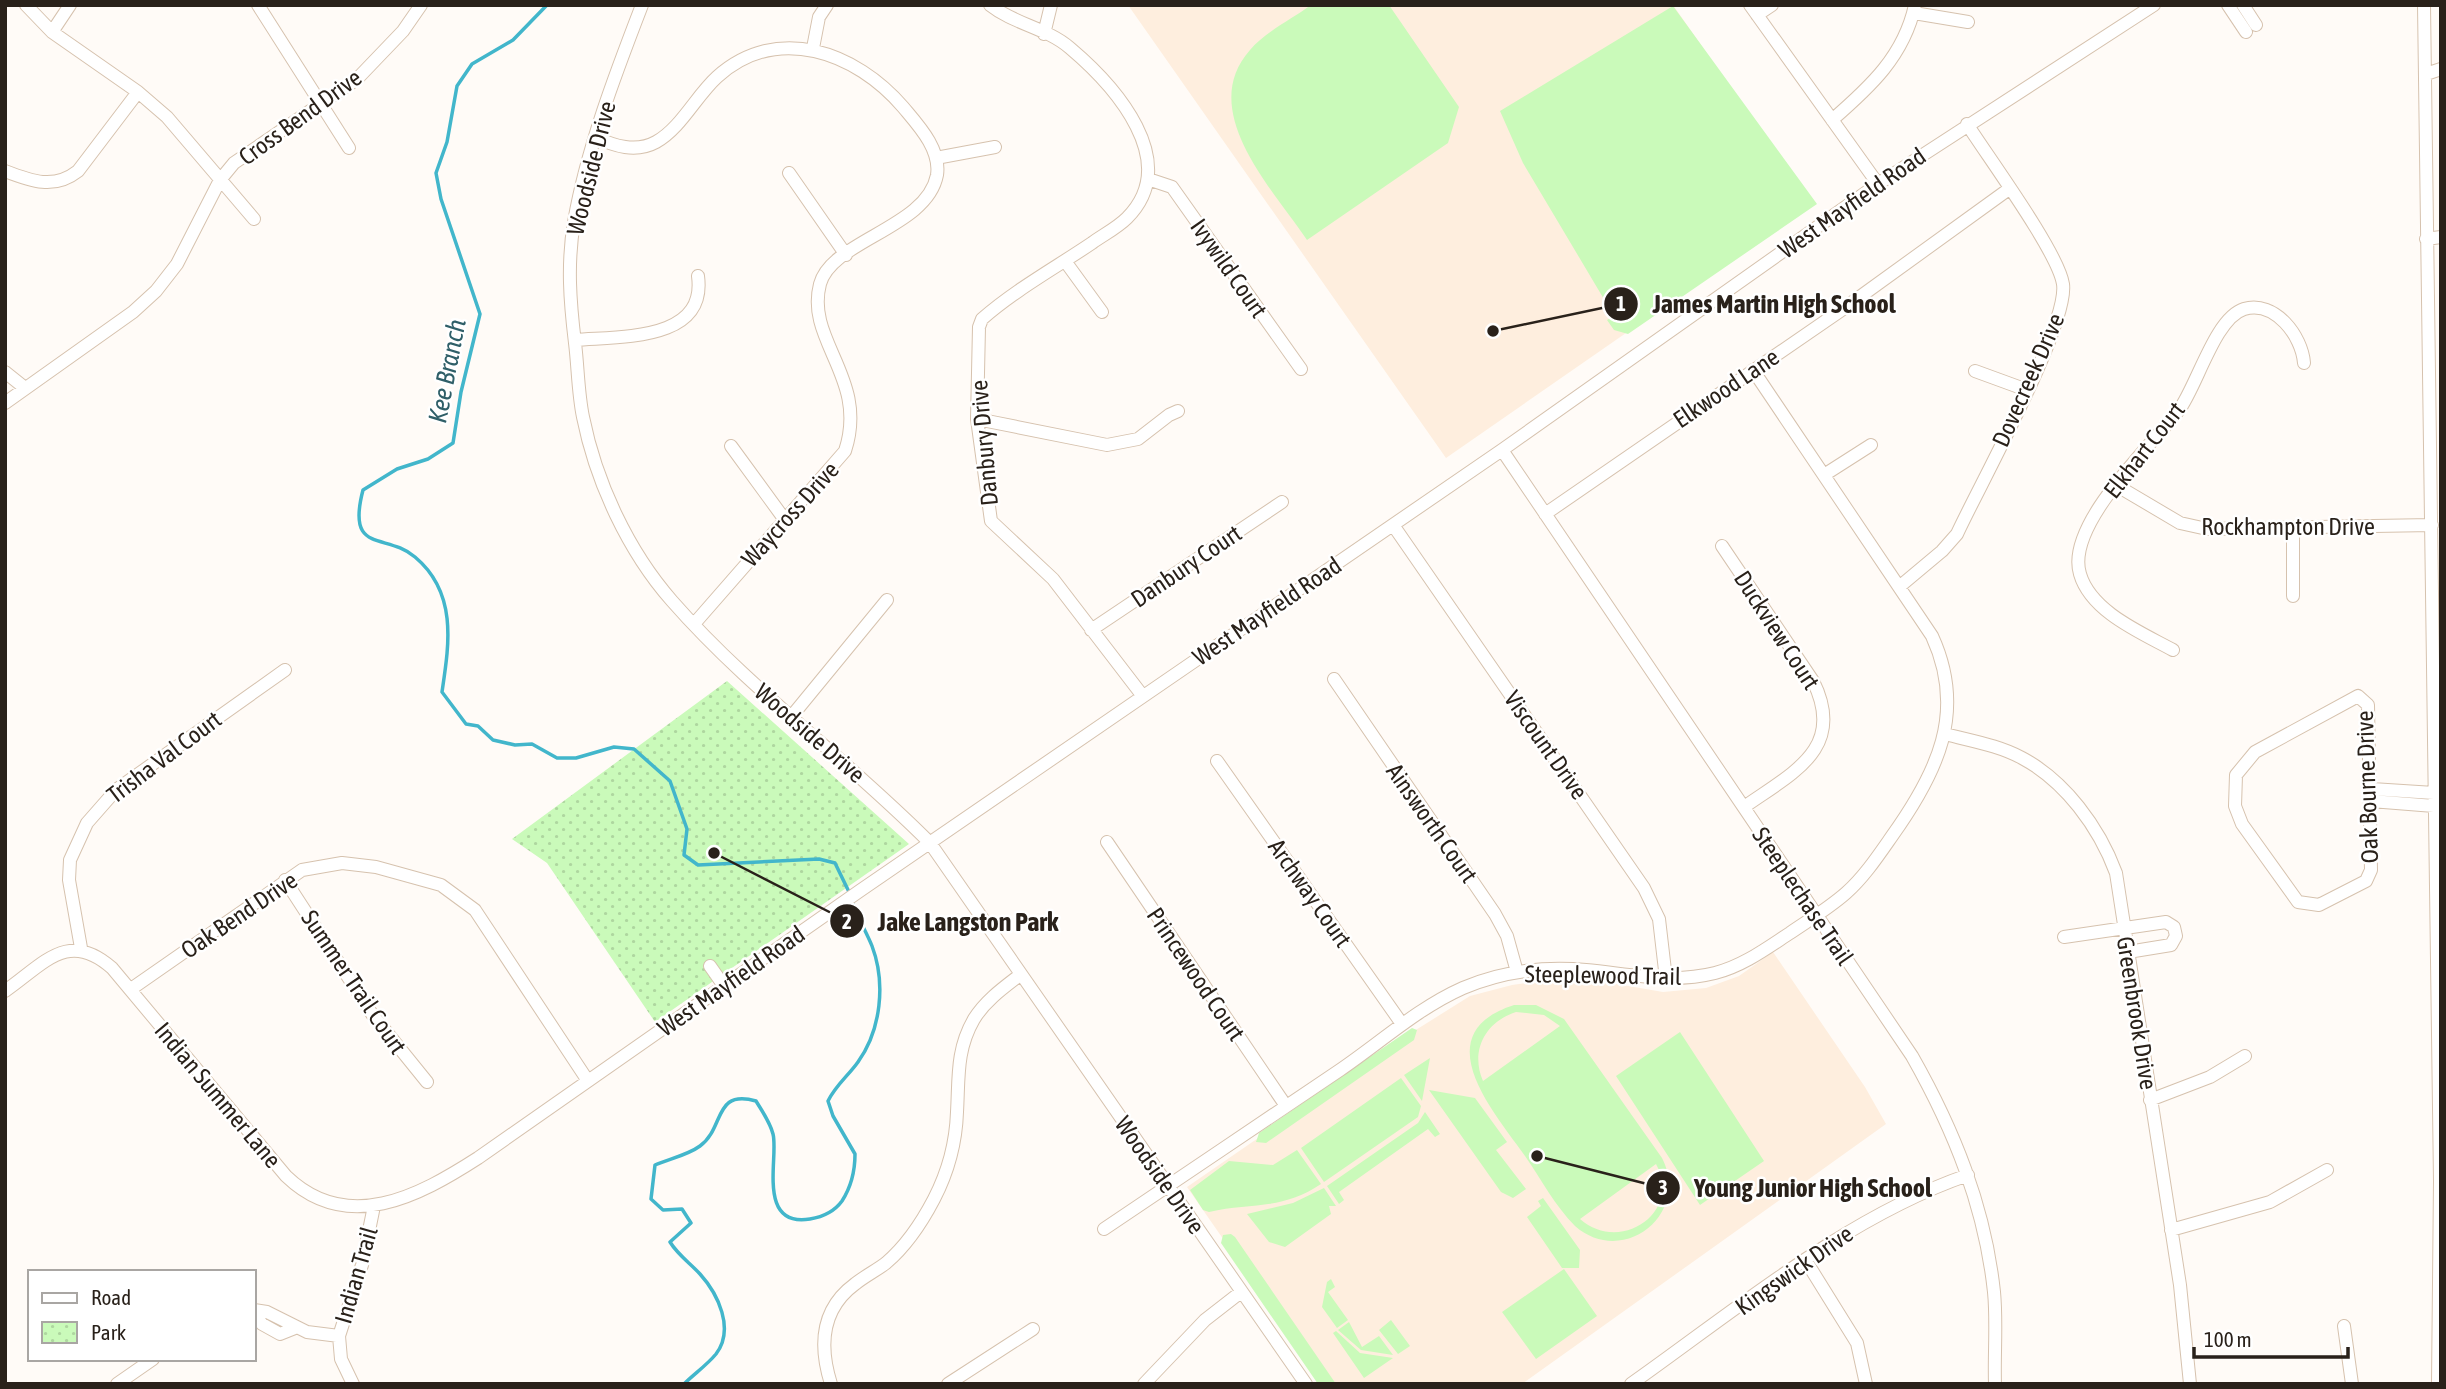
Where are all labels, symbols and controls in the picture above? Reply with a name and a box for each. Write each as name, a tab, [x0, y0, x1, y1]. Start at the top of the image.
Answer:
street label: Cross Bend Drive	[234, 64, 366, 170]
street label: Woodside Drive	[561, 98, 621, 238]
street label: West Mayfield Road	[1773, 142, 1931, 264]
street label: Ivywild Court	[1185, 214, 1273, 322]
callout: James Martin High School	[1604, 281, 1910, 328]
text: James Martin High School	[1651, 289, 1897, 319]
text: 1	[1616, 291, 1626, 315]
street label: Dovecreek Drive	[1987, 309, 2069, 451]
water label: Kee Branch	[422, 316, 472, 425]
street label: Elkwood Lane	[1668, 343, 1784, 433]
street label: Danbury Drive	[965, 379, 1003, 507]
street label: Elkhart Court	[2098, 397, 2190, 503]
street label: Waycross Drive	[736, 456, 844, 572]
street label: Rockhampton Drive	[2201, 513, 2375, 540]
street label: Danbury Court	[1126, 519, 1246, 613]
street label: West Mayfield Road	[1188, 551, 1346, 671]
street label: Duckview Court	[1729, 566, 1825, 694]
street label: Woodside Drive	[750, 678, 870, 788]
street label: Viscount Drive	[1499, 686, 1593, 804]
street label: Trisha Val Court	[102, 705, 226, 809]
street label: Oak Bourne Drive	[2351, 710, 2383, 864]
street label: Ainsworth Court	[1381, 758, 1483, 888]
street label: Steeplechase Trail	[1747, 822, 1859, 970]
street label: Archway Court	[1263, 834, 1357, 952]
street label: Oak Bend Drive	[176, 866, 302, 964]
callout: Jake Langston Park	[829, 898, 1073, 945]
street label: Princewood Court	[1142, 902, 1250, 1046]
street label: Summer Trail Court	[296, 905, 412, 1059]
text: Jake Langston Park	[877, 907, 1059, 937]
text: 2	[842, 909, 852, 933]
street label: West Mayfield Road	[652, 920, 810, 1042]
street label: Greenbrook Drive	[2112, 935, 2162, 1091]
street label: Steeplewood Trail	[1524, 960, 1682, 990]
street label: Indian Summer Lane	[149, 1017, 287, 1173]
street label: Woodside Drive	[1110, 1111, 1210, 1239]
callout: Young Junior High School	[1645, 1164, 1946, 1211]
text: Young Junior High School	[1693, 1173, 1933, 1203]
text: 3	[1658, 1175, 1668, 1199]
street label: Kingswick Drive	[1730, 1220, 1858, 1320]
street label: Indian Trail	[329, 1223, 383, 1327]
legend	[28, 1270, 256, 1361]
text: Road	[91, 1285, 131, 1309]
scale bar	[2194, 1316, 2348, 1360]
text: Park	[91, 1320, 126, 1344]
text: 100 m	[2204, 1327, 2252, 1351]

